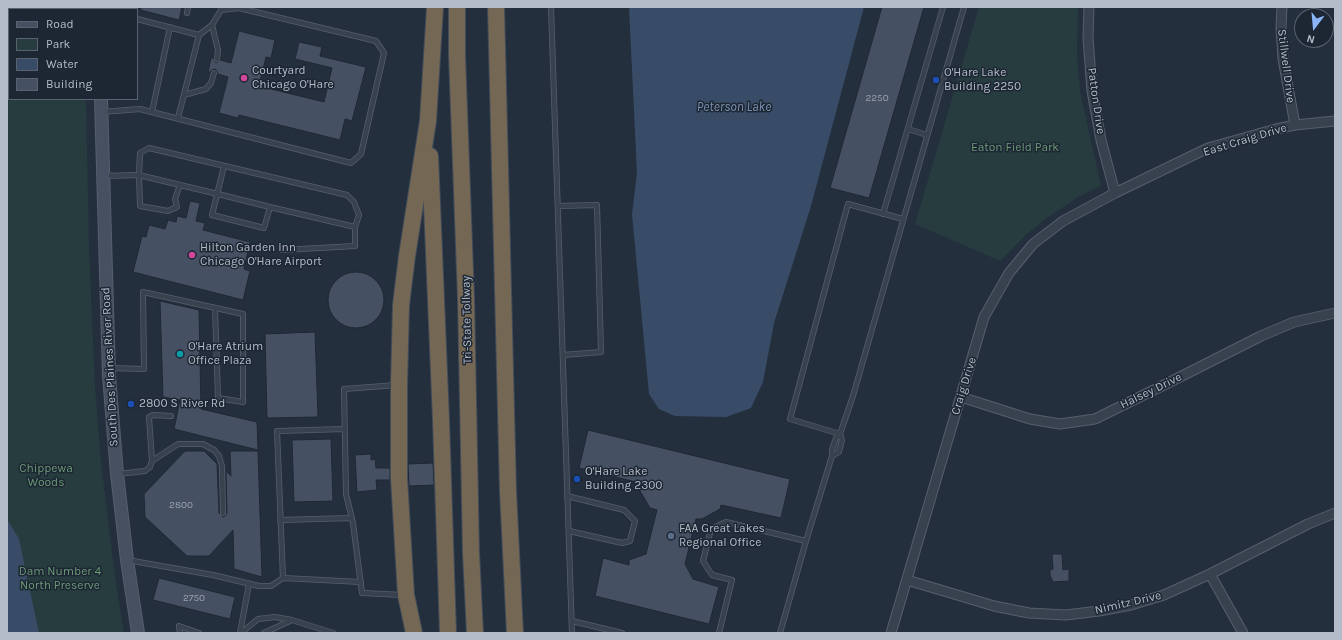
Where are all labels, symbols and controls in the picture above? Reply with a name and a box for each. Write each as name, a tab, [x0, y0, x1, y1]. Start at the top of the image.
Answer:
legend	[8, 8, 138, 100]
north arrow	[1294, 8, 1334, 48]
text: Road	[46, 17, 74, 31]
street label: Stillwell Drive	[1274, 28, 1298, 104]
text: N	[1305, 32, 1316, 46]
text: Park	[46, 37, 70, 51]
text: Water	[46, 57, 78, 71]
place label: Courtyard Chicago O'Hare	[252, 64, 334, 92]
place label: O'Hare Lake Building 2250	[944, 66, 1021, 94]
street label: Patton Drive	[1084, 67, 1108, 135]
marker: Courtyard Chicago O'Hare	[239, 73, 249, 83]
marker: O'Hare Lake Building 2250	[931, 75, 941, 85]
text: Building	[46, 77, 92, 91]
house number: 2250	[865, 92, 889, 104]
water label: Peterson Lake	[697, 99, 771, 115]
street label: East Craig Drive	[1202, 120, 1288, 160]
park label: Eaton Field Park	[971, 141, 1059, 155]
place label: Hilton Garden Inn Chicago O'Hare Airport	[200, 241, 322, 269]
marker: Hilton Garden Inn Chicago O'Hare Airport	[187, 250, 197, 260]
street label: Tri-State Tollway	[459, 276, 475, 364]
street label: South Des Plaines River Road	[99, 287, 121, 447]
place label: O'Hare Atrium Office Plaza	[188, 340, 263, 368]
marker: O'Hare Atrium Office Plaza	[175, 349, 185, 359]
street label: Craig Drive	[948, 355, 980, 417]
street label: Halsey Drive	[1118, 370, 1184, 412]
place label: 2800 S River Rd	[139, 397, 225, 411]
marker: 2800 S River Rd	[126, 399, 136, 409]
park label: Chippewa Woods	[19, 462, 73, 490]
place label: O'Hare Lake Building 2300	[585, 465, 662, 493]
marker: O'Hare Lake Building 2300	[572, 474, 582, 484]
house number: 2800	[169, 499, 193, 511]
place label: FAA Great Lakes Regional Office	[679, 522, 765, 550]
marker: FAA Great Lakes Regional Office	[666, 531, 676, 541]
park label: Dam Number 4 North Preserve	[19, 565, 101, 593]
street label: Nimitz Drive	[1093, 588, 1163, 618]
house number: 2750	[183, 592, 205, 604]

